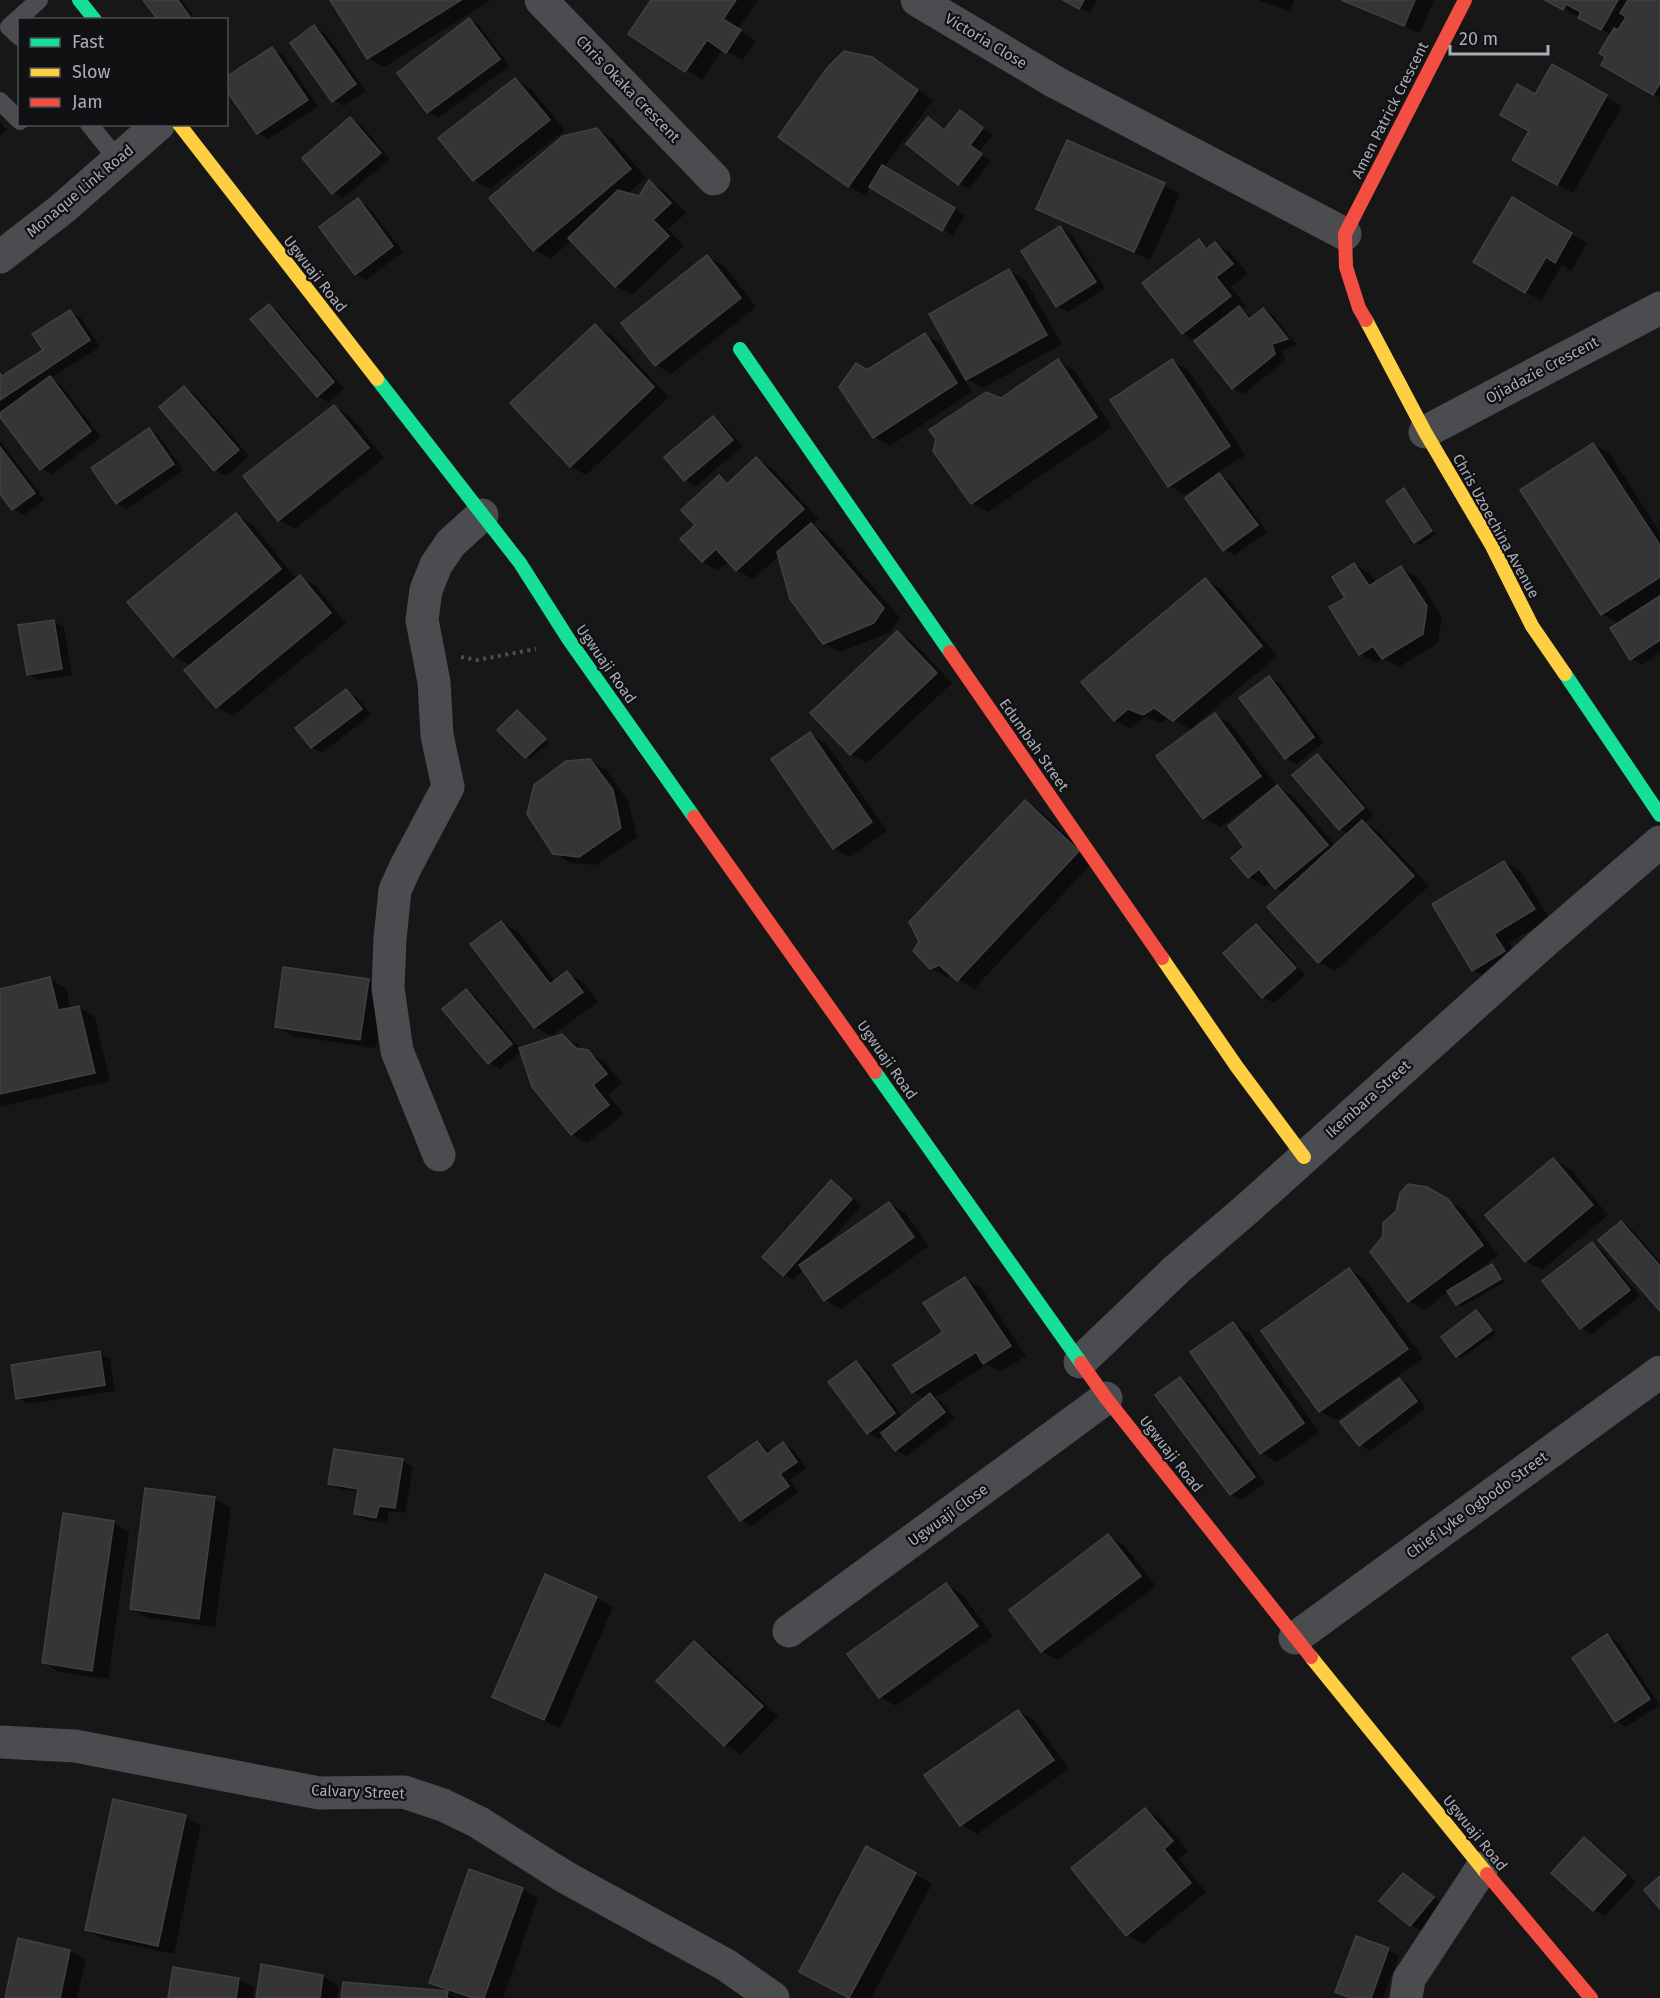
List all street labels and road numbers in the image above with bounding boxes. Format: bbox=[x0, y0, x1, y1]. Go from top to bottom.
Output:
street label: Victoria Close bbox=[942, 10, 1030, 72]
street label: Chris Okaka Crescent bbox=[572, 32, 684, 147]
street label: Amen Patrick Crescent bbox=[1348, 38, 1432, 181]
street label: Monaque Link Road bbox=[23, 141, 137, 241]
street label: Ugwuaji Road bbox=[280, 232, 350, 316]
street label: Ojiadazie Crescent bbox=[1483, 332, 1602, 407]
street label: Chris Uzoechina Avenue bbox=[1449, 451, 1543, 601]
street label: Ugwuaji Road bbox=[572, 621, 640, 707]
street label: Edumbah Street bbox=[995, 695, 1073, 795]
street label: Ugwuaji Road bbox=[853, 1017, 921, 1103]
street label: Ikembara Street bbox=[1322, 1056, 1415, 1142]
street label: Ugwuaji Road bbox=[1136, 1412, 1206, 1496]
street label: Chief Lyke Ogbodo Street bbox=[1403, 1447, 1552, 1562]
street label: Ugwuaji Close bbox=[905, 1480, 991, 1550]
street label: Calvary Street bbox=[311, 1781, 406, 1803]
street label: Ugwuaji Road bbox=[1439, 1791, 1511, 1875]

